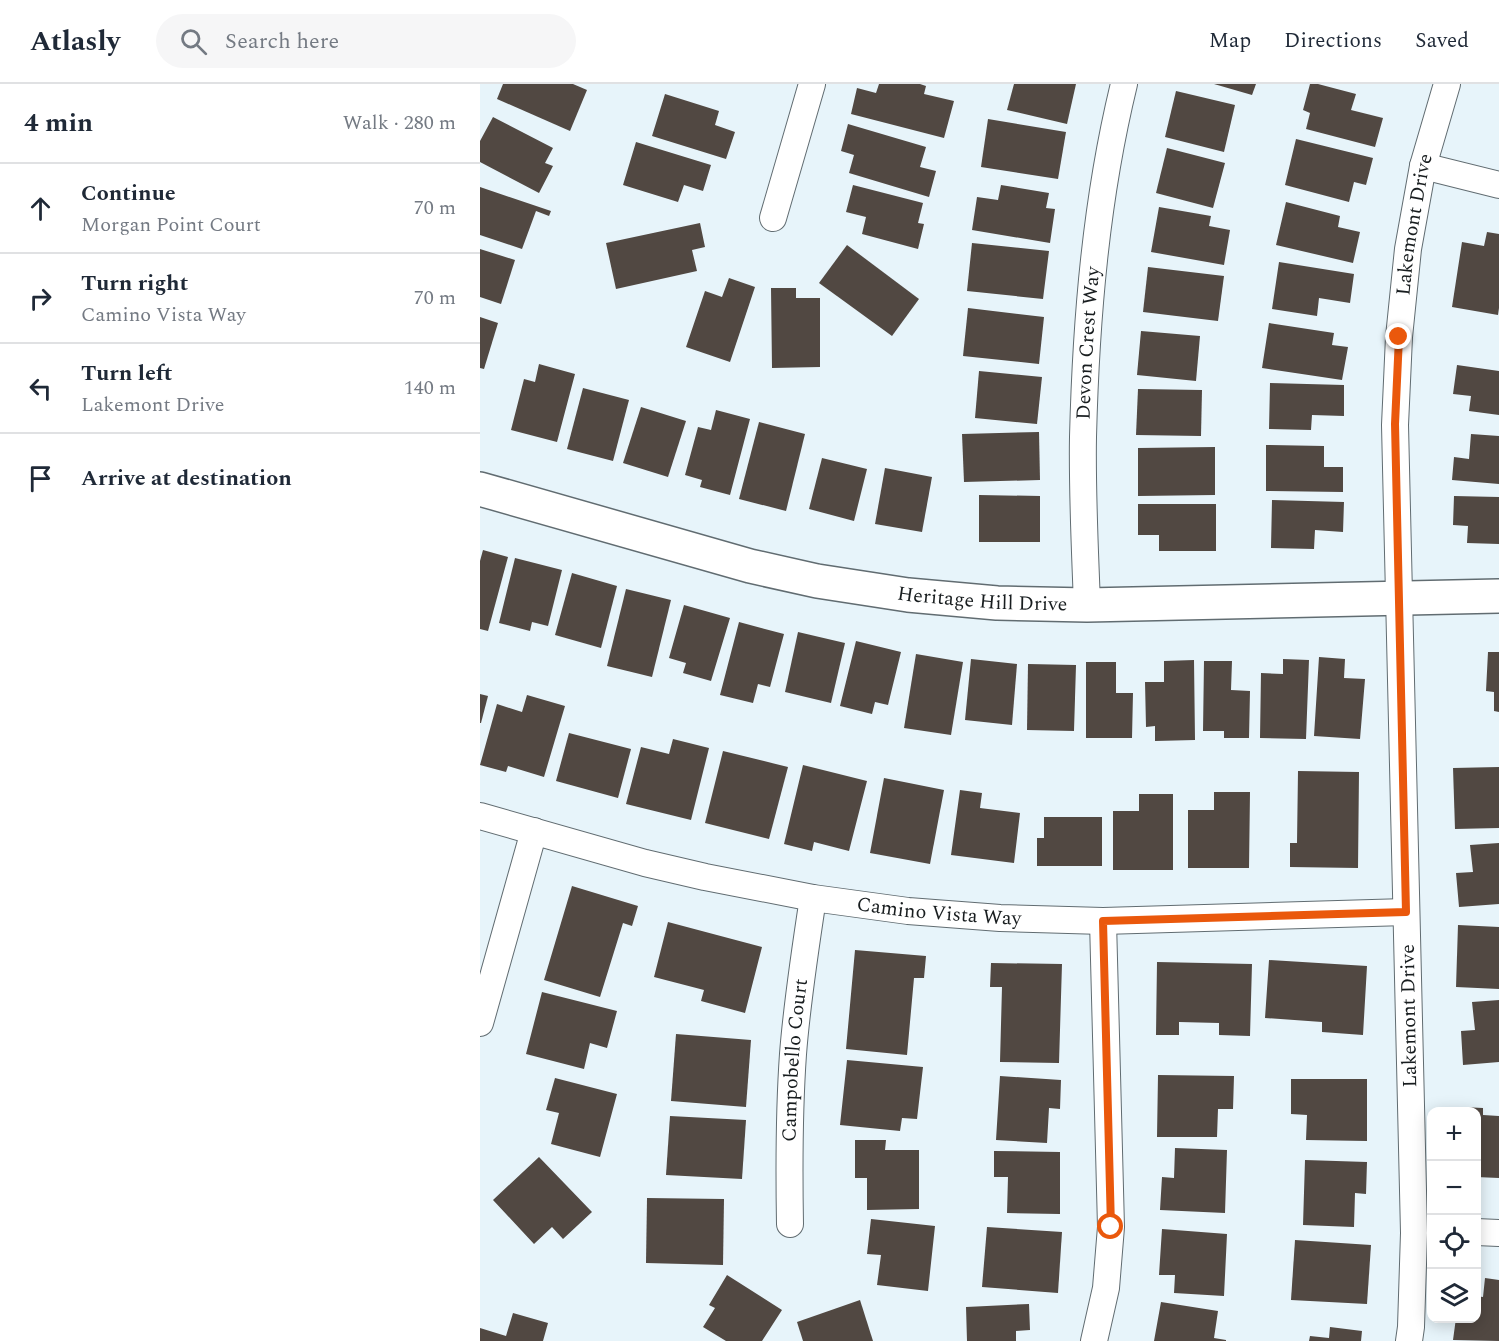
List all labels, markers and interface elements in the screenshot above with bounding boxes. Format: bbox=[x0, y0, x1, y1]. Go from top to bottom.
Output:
search box bbox=[156, 14, 576, 68]
text: Atlasly bbox=[30, 20, 120, 63]
icon: search bbox=[177, 25, 210, 58]
text: Search here bbox=[225, 25, 339, 58]
text: Map bbox=[1209, 25, 1251, 57]
text: Directions bbox=[1284, 25, 1382, 57]
text: Saved bbox=[1415, 25, 1469, 57]
text: 4 min bbox=[24, 103, 93, 143]
text: Walk · 280 m bbox=[343, 108, 456, 138]
street label: Lakemont Drive bbox=[1388, 150, 1441, 297]
text: Continue bbox=[81, 177, 176, 210]
icon: ahead bbox=[24, 192, 57, 225]
text: 70 m bbox=[414, 193, 456, 223]
text: Morgan Point Court bbox=[81, 210, 261, 240]
street label: Devon Crest Way bbox=[1068, 264, 1108, 420]
text: Turn right bbox=[81, 267, 188, 300]
icon: right bbox=[24, 282, 57, 315]
text: 70 m bbox=[414, 283, 456, 313]
text: Camino Vista Way bbox=[81, 300, 246, 330]
route end bbox=[1385, 323, 1411, 349]
text: Turn left bbox=[81, 357, 173, 390]
icon: left bbox=[24, 372, 57, 405]
text: 140 m bbox=[404, 373, 456, 403]
text: Lakemont Drive bbox=[81, 390, 224, 420]
icon: arrive bbox=[24, 462, 57, 495]
text: Arrive at destination bbox=[81, 462, 292, 495]
street label: Heritage Hill Drive bbox=[895, 579, 1068, 620]
street label: Camino Vista Way bbox=[855, 889, 1023, 934]
street label: Lakemont Drive bbox=[1393, 944, 1425, 1088]
street label: Campobello Court bbox=[775, 977, 816, 1142]
map controls bbox=[1427, 1107, 1481, 1323]
button: + bbox=[1427, 1107, 1481, 1161]
button: − bbox=[1427, 1161, 1481, 1215]
route start bbox=[1097, 1213, 1123, 1239]
button: locate bbox=[1427, 1215, 1481, 1269]
button: layers bbox=[1427, 1269, 1481, 1323]

